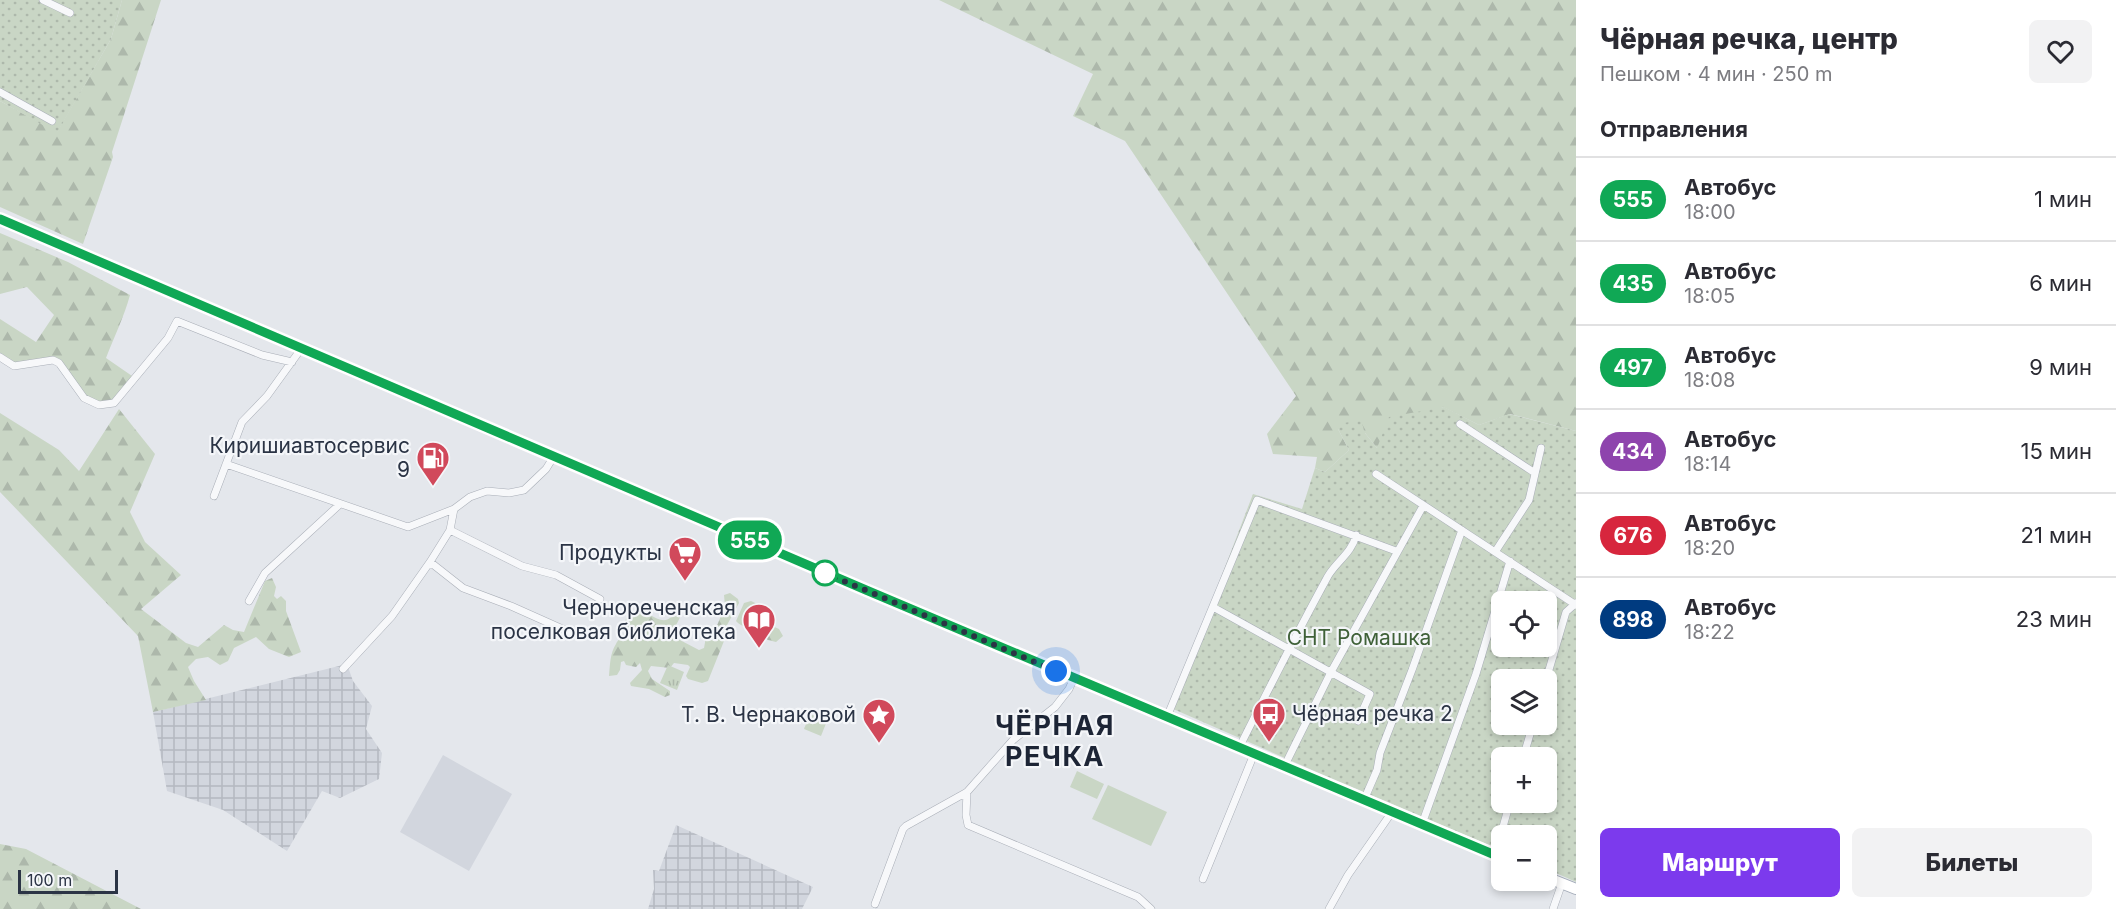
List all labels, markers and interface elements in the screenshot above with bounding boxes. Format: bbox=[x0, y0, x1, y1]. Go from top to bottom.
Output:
button: heart bbox=[2029, 20, 2092, 83]
text: Чёрная речка, центр bbox=[1600, 22, 1898, 56]
text: Пешком · 4 мин · 250 m bbox=[1600, 62, 1833, 86]
text: Отправления bbox=[1600, 116, 1748, 142]
text: Автобус bbox=[1684, 174, 1777, 200]
text: 1 мин bbox=[2034, 186, 2092, 212]
text: 555 bbox=[1613, 187, 1653, 212]
text: 18:00 bbox=[1684, 200, 1736, 224]
text: Автобус bbox=[1684, 258, 1777, 284]
text: 6 мин bbox=[2029, 270, 2092, 296]
text: 435 bbox=[1612, 271, 1654, 296]
text: 18:05 bbox=[1684, 284, 1735, 308]
text: Автобус bbox=[1684, 342, 1777, 368]
text: 9 мин bbox=[2029, 354, 2092, 380]
text: 497 bbox=[1613, 355, 1653, 380]
text: 18:08 bbox=[1684, 368, 1735, 392]
text: Автобус bbox=[1684, 426, 1777, 452]
place label: Киришиавтосервис 9 bbox=[209, 433, 410, 482]
text: 15 мин bbox=[2021, 438, 2092, 464]
text: 434 bbox=[1612, 439, 1654, 464]
fuel station icon: Киришиавтосервис 9 bbox=[415, 440, 451, 487]
text: 18:14 bbox=[1684, 452, 1731, 476]
text: Автобус bbox=[1684, 510, 1777, 536]
line badge: 555 bbox=[716, 520, 784, 560]
text: 21 мин bbox=[2020, 522, 2092, 548]
text: 676 bbox=[1613, 523, 1653, 548]
text: 555 bbox=[730, 528, 770, 553]
supermarket icon: Продукты bbox=[667, 535, 703, 582]
text: 18:20 bbox=[1684, 536, 1735, 560]
place label: Продукты bbox=[559, 540, 662, 565]
unlabelled marker bbox=[812, 560, 838, 586]
map controls bbox=[1491, 591, 1557, 891]
button: locate bbox=[1491, 591, 1557, 657]
text: Автобус bbox=[1684, 594, 1777, 620]
place label: Чернореченская поселковая библиотека bbox=[491, 595, 736, 644]
library icon: Чернореченская поселковая библиотека bbox=[741, 602, 777, 649]
text: 23 мин bbox=[2016, 606, 2092, 632]
text: 898 bbox=[1613, 607, 1653, 632]
text: 18:22 bbox=[1684, 620, 1735, 644]
park label: СНТ Ромашка bbox=[1287, 625, 1431, 650]
your location bbox=[1041, 656, 1071, 686]
button: layers bbox=[1491, 669, 1557, 735]
bus stop icon: Чёрная речка 2 bbox=[1251, 696, 1287, 743]
place icon: Т. В. Чернаковой bbox=[861, 697, 897, 744]
place label: Чёрная речка 2 bbox=[1292, 701, 1453, 726]
place label: Т. В. Чернаковой bbox=[681, 702, 856, 727]
district label: ЧЁРНАЯ РЕЧКА bbox=[995, 709, 1115, 773]
button: + bbox=[1491, 747, 1557, 813]
button: − bbox=[1491, 825, 1557, 891]
button: Маршрут bbox=[1600, 828, 1840, 897]
button: Билеты bbox=[1852, 828, 2092, 897]
scale bar bbox=[18, 867, 118, 894]
text: 100 m bbox=[27, 870, 72, 890]

